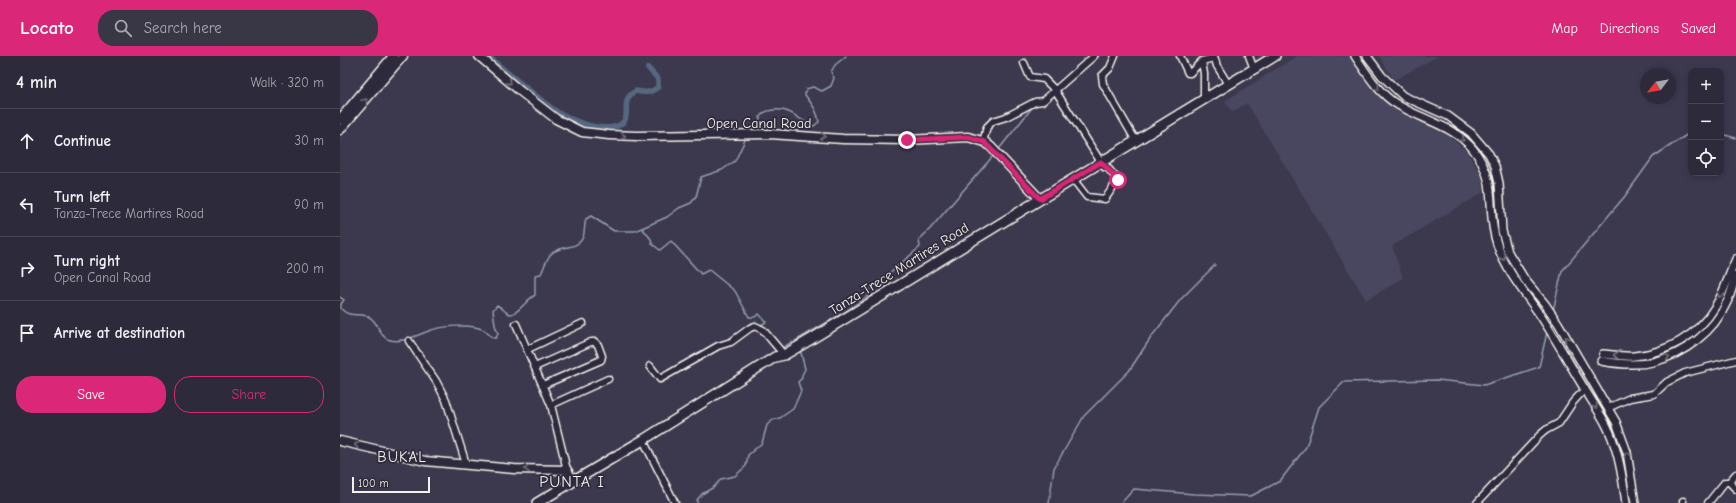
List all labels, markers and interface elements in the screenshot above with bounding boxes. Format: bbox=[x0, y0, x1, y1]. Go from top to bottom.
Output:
search box bbox=[98, 10, 378, 46]
text: Locato bbox=[20, 17, 74, 39]
icon: search bbox=[112, 17, 134, 39]
text: Search here bbox=[144, 19, 222, 37]
text: Map bbox=[1551, 20, 1578, 37]
text: Directions bbox=[1600, 20, 1659, 37]
text: Saved bbox=[1681, 20, 1716, 37]
north arrow bbox=[1640, 68, 1676, 104]
map controls bbox=[1688, 68, 1724, 176]
button: + bbox=[1688, 68, 1724, 104]
text: 4 min bbox=[16, 73, 57, 92]
text: Walk · 320 m bbox=[250, 75, 324, 90]
one-way arrow bbox=[504, 77, 512, 84]
one-way arrow bbox=[1373, 83, 1380, 90]
one-way arrow bbox=[361, 98, 368, 105]
button: − bbox=[1688, 104, 1724, 140]
street label: Open Canal Road bbox=[707, 115, 811, 132]
icon: ahead bbox=[16, 130, 38, 152]
one-way arrow bbox=[620, 131, 626, 140]
route end bbox=[898, 131, 916, 149]
text: Continue bbox=[54, 132, 111, 150]
one-way arrow bbox=[819, 132, 826, 141]
text: 30 m bbox=[294, 133, 324, 148]
one-way arrow bbox=[1457, 135, 1464, 142]
button: locate bbox=[1688, 140, 1724, 176]
route start bbox=[1109, 171, 1127, 189]
text: Turn left bbox=[54, 188, 110, 206]
icon: left bbox=[16, 194, 38, 216]
text: 90 m bbox=[294, 197, 324, 212]
text: Tanza-Trece Martires Road bbox=[54, 206, 204, 221]
street label: Tanza-Trece Martires Road bbox=[826, 219, 972, 319]
text: Turn right bbox=[54, 252, 120, 270]
one-way arrow bbox=[1498, 254, 1506, 261]
icon: right bbox=[16, 258, 38, 280]
text: 200 m bbox=[286, 261, 324, 276]
text: Open Canal Road bbox=[54, 270, 151, 285]
one-way arrow bbox=[1717, 290, 1725, 298]
icon: arrive bbox=[16, 322, 38, 344]
text: Arrive at destination bbox=[54, 324, 185, 342]
one-way arrow bbox=[1565, 336, 1572, 343]
one-way arrow bbox=[1613, 351, 1619, 360]
one-way arrow bbox=[1663, 353, 1670, 361]
button: Save bbox=[16, 376, 166, 413]
button: Share bbox=[174, 376, 324, 413]
one-way arrow bbox=[1591, 402, 1598, 409]
one-way arrow bbox=[354, 442, 361, 450]
district label: BUKAL bbox=[377, 448, 427, 466]
one-way arrow bbox=[1624, 451, 1632, 457]
one-way arrow bbox=[524, 465, 530, 473]
district label: PUNTA I bbox=[539, 473, 605, 491]
scale bar bbox=[352, 475, 430, 494]
text: 100 m bbox=[358, 477, 389, 490]

